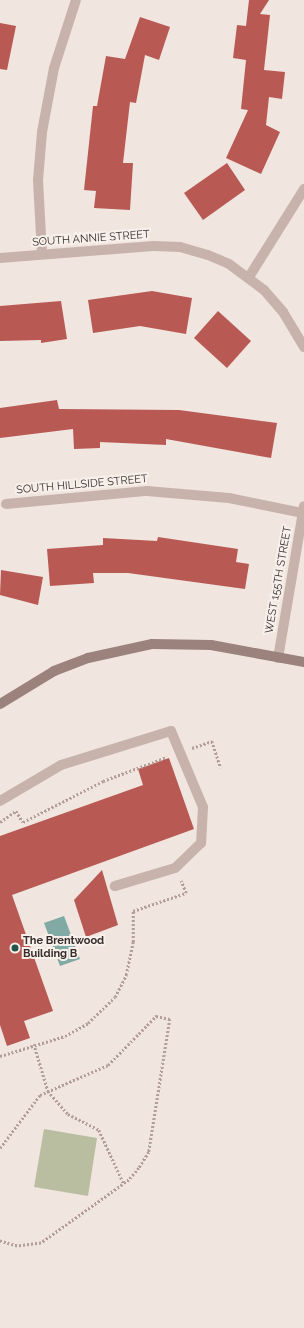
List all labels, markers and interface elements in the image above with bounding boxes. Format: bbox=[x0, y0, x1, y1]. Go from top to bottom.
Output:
street label: SOUTH ANNIE STREET bbox=[32, 228, 150, 250]
street label: SOUTH HILLSIDE STREET bbox=[16, 473, 148, 497]
street label: WEST 155TH STREET bbox=[263, 525, 295, 635]
place label: The Brentwood Building B bbox=[23, 935, 104, 961]
marker: The Brentwood Building B bbox=[10, 943, 20, 953]

